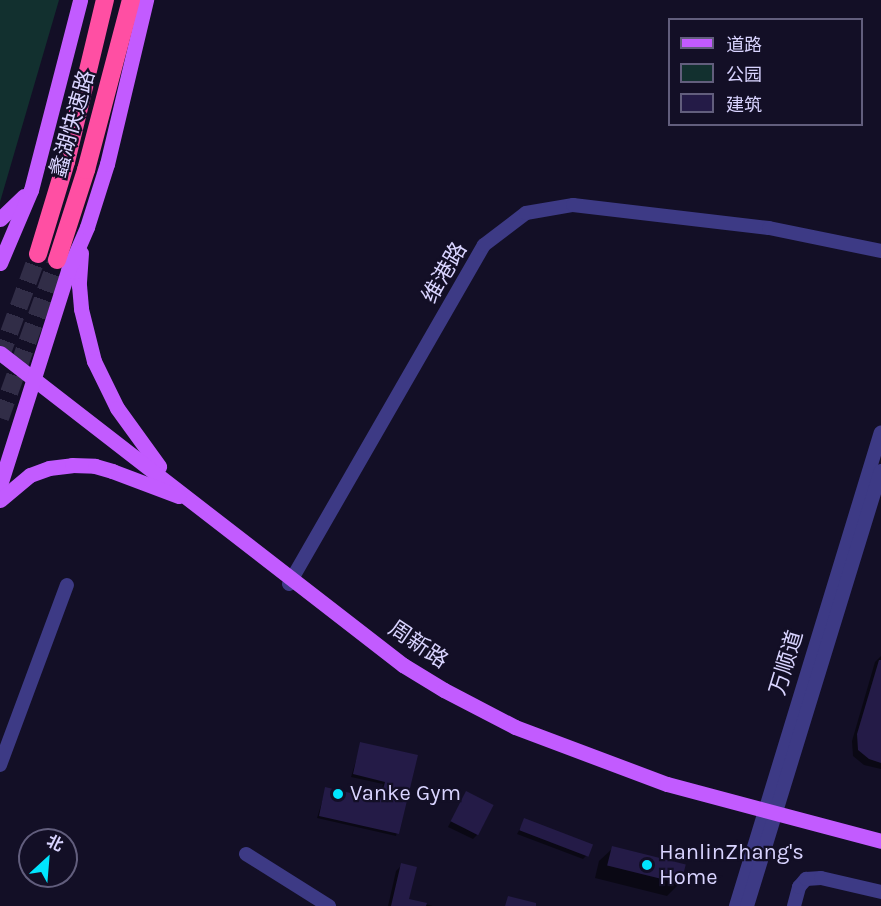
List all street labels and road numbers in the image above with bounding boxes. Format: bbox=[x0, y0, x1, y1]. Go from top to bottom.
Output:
street label: 蠡湖快速路 bbox=[45, 67, 101, 181]
street label: 维港路 bbox=[417, 238, 473, 308]
street label: 周新路 bbox=[383, 616, 453, 674]
street label: 万顺道 bbox=[765, 628, 809, 698]

